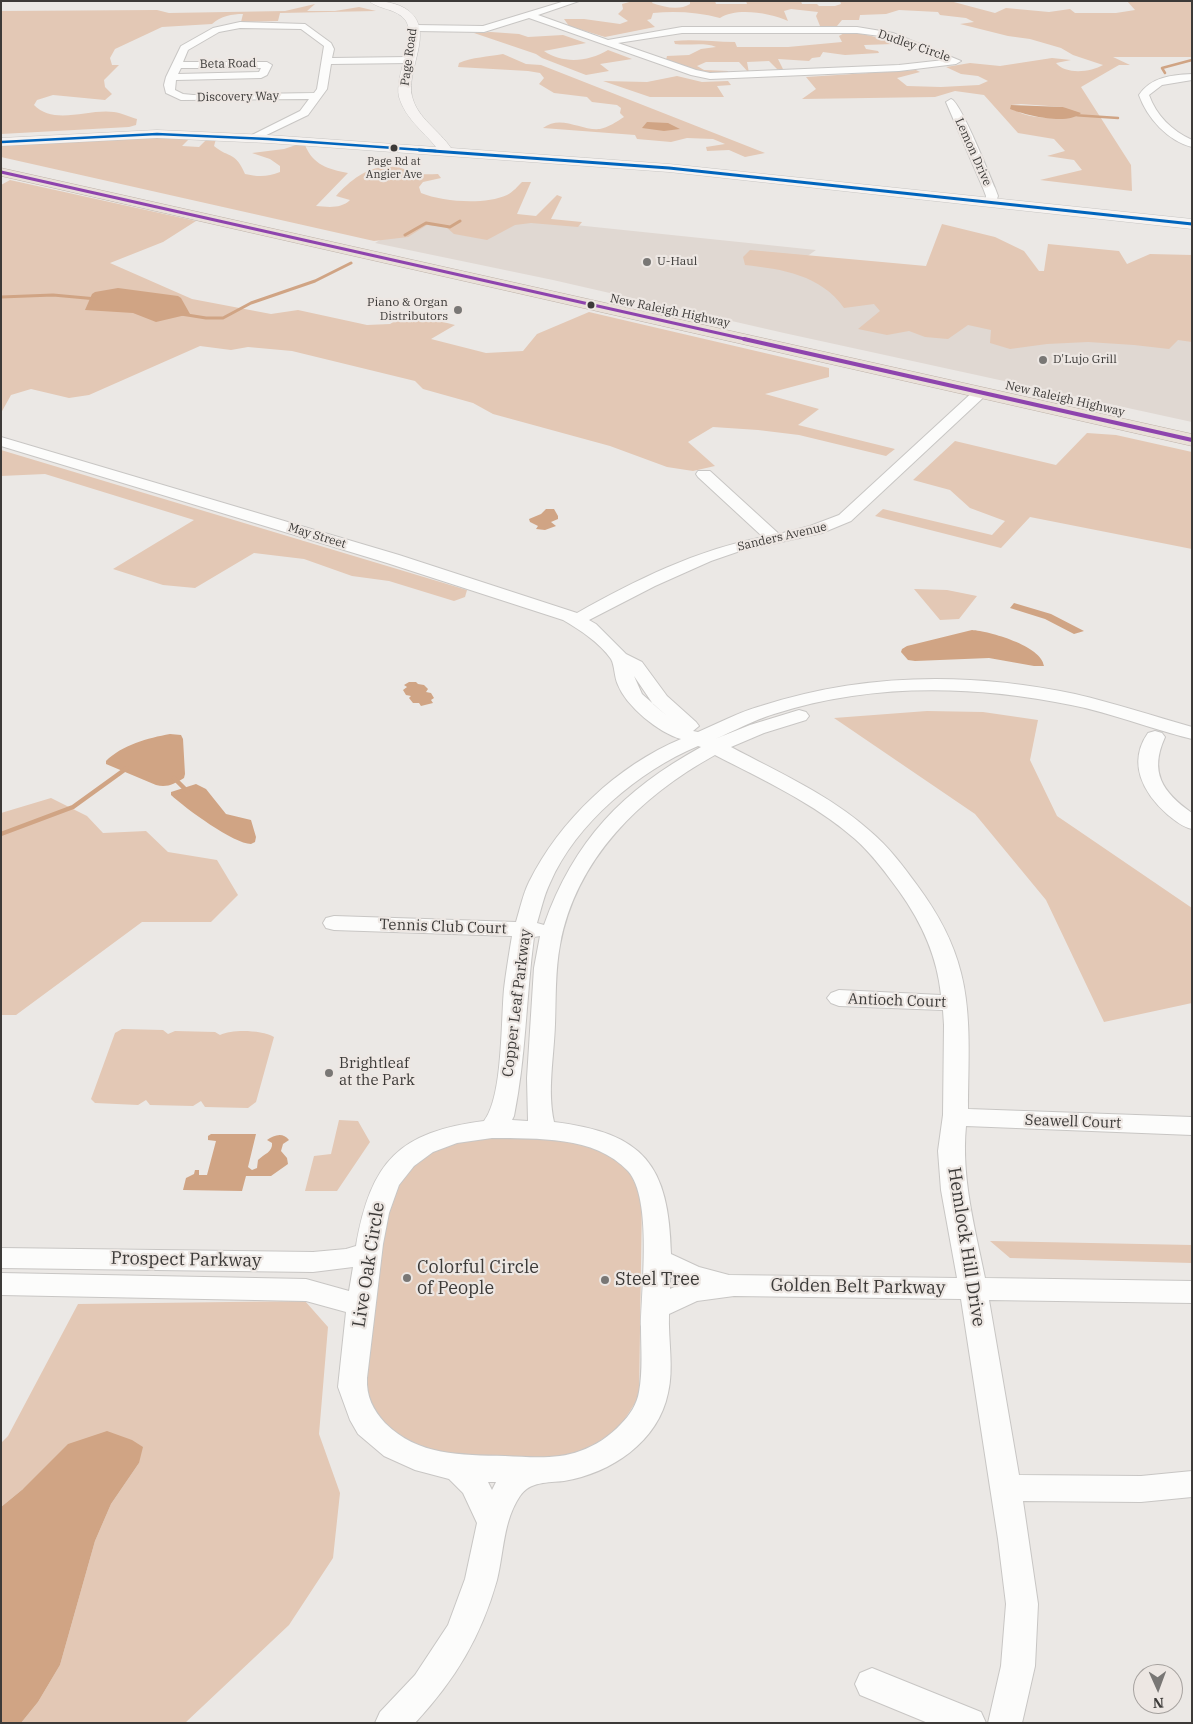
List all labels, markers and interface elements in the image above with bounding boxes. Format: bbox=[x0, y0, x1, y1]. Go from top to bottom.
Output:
street label: Page Road bbox=[398, 27, 420, 87]
street label: Dudley Circle bbox=[876, 27, 952, 65]
street label: Beta Road bbox=[200, 56, 256, 72]
street label: Discovery Way bbox=[197, 89, 279, 105]
street label: Lemon Drive bbox=[952, 116, 994, 188]
marker: Page Rd at Angier Ave bbox=[389, 143, 399, 153]
place label: Page Rd at Angier Ave bbox=[366, 155, 422, 181]
place label: U-Haul bbox=[657, 255, 697, 269]
marker: U-Haul bbox=[641, 256, 653, 268]
street label: New Raleigh Highway bbox=[609, 291, 731, 331]
place label: Piano & Organ Distributors bbox=[367, 296, 448, 324]
unlabelled marker bbox=[586, 300, 596, 310]
marker: Piano & Organ Distributors bbox=[452, 304, 464, 316]
place label: D'Lujo Grill bbox=[1053, 353, 1117, 367]
marker: D'Lujo Grill bbox=[1037, 354, 1049, 366]
street label: New Raleigh Highway bbox=[1004, 378, 1126, 420]
street label: May Street bbox=[286, 520, 348, 552]
street label: Sanders Avenue bbox=[736, 520, 828, 554]
street label: Tennis Club Court bbox=[379, 916, 507, 938]
street label: Copper Leaf Parkway bbox=[499, 928, 535, 1078]
street label: Antioch Court bbox=[847, 990, 947, 1012]
place label: Brightleaf at the Park bbox=[339, 1055, 415, 1090]
marker: Brightleaf at the Park bbox=[323, 1067, 335, 1079]
street label: Seawell Court bbox=[1024, 1111, 1122, 1133]
street label: Hemlock Hill Drive bbox=[943, 1166, 989, 1328]
street label: Live Oak Circle bbox=[348, 1201, 390, 1329]
street label: Prospect Parkway bbox=[110, 1248, 262, 1272]
place label: Colorful Circle of People bbox=[417, 1257, 539, 1300]
place label: Steel Tree bbox=[615, 1269, 700, 1291]
marker: Colorful Circle of People bbox=[401, 1272, 413, 1284]
marker: Steel Tree bbox=[599, 1274, 611, 1286]
street label: Golden Belt Parkway bbox=[770, 1275, 946, 1299]
north arrow bbox=[1133, 1664, 1183, 1714]
text: N bbox=[1153, 1694, 1164, 1712]

